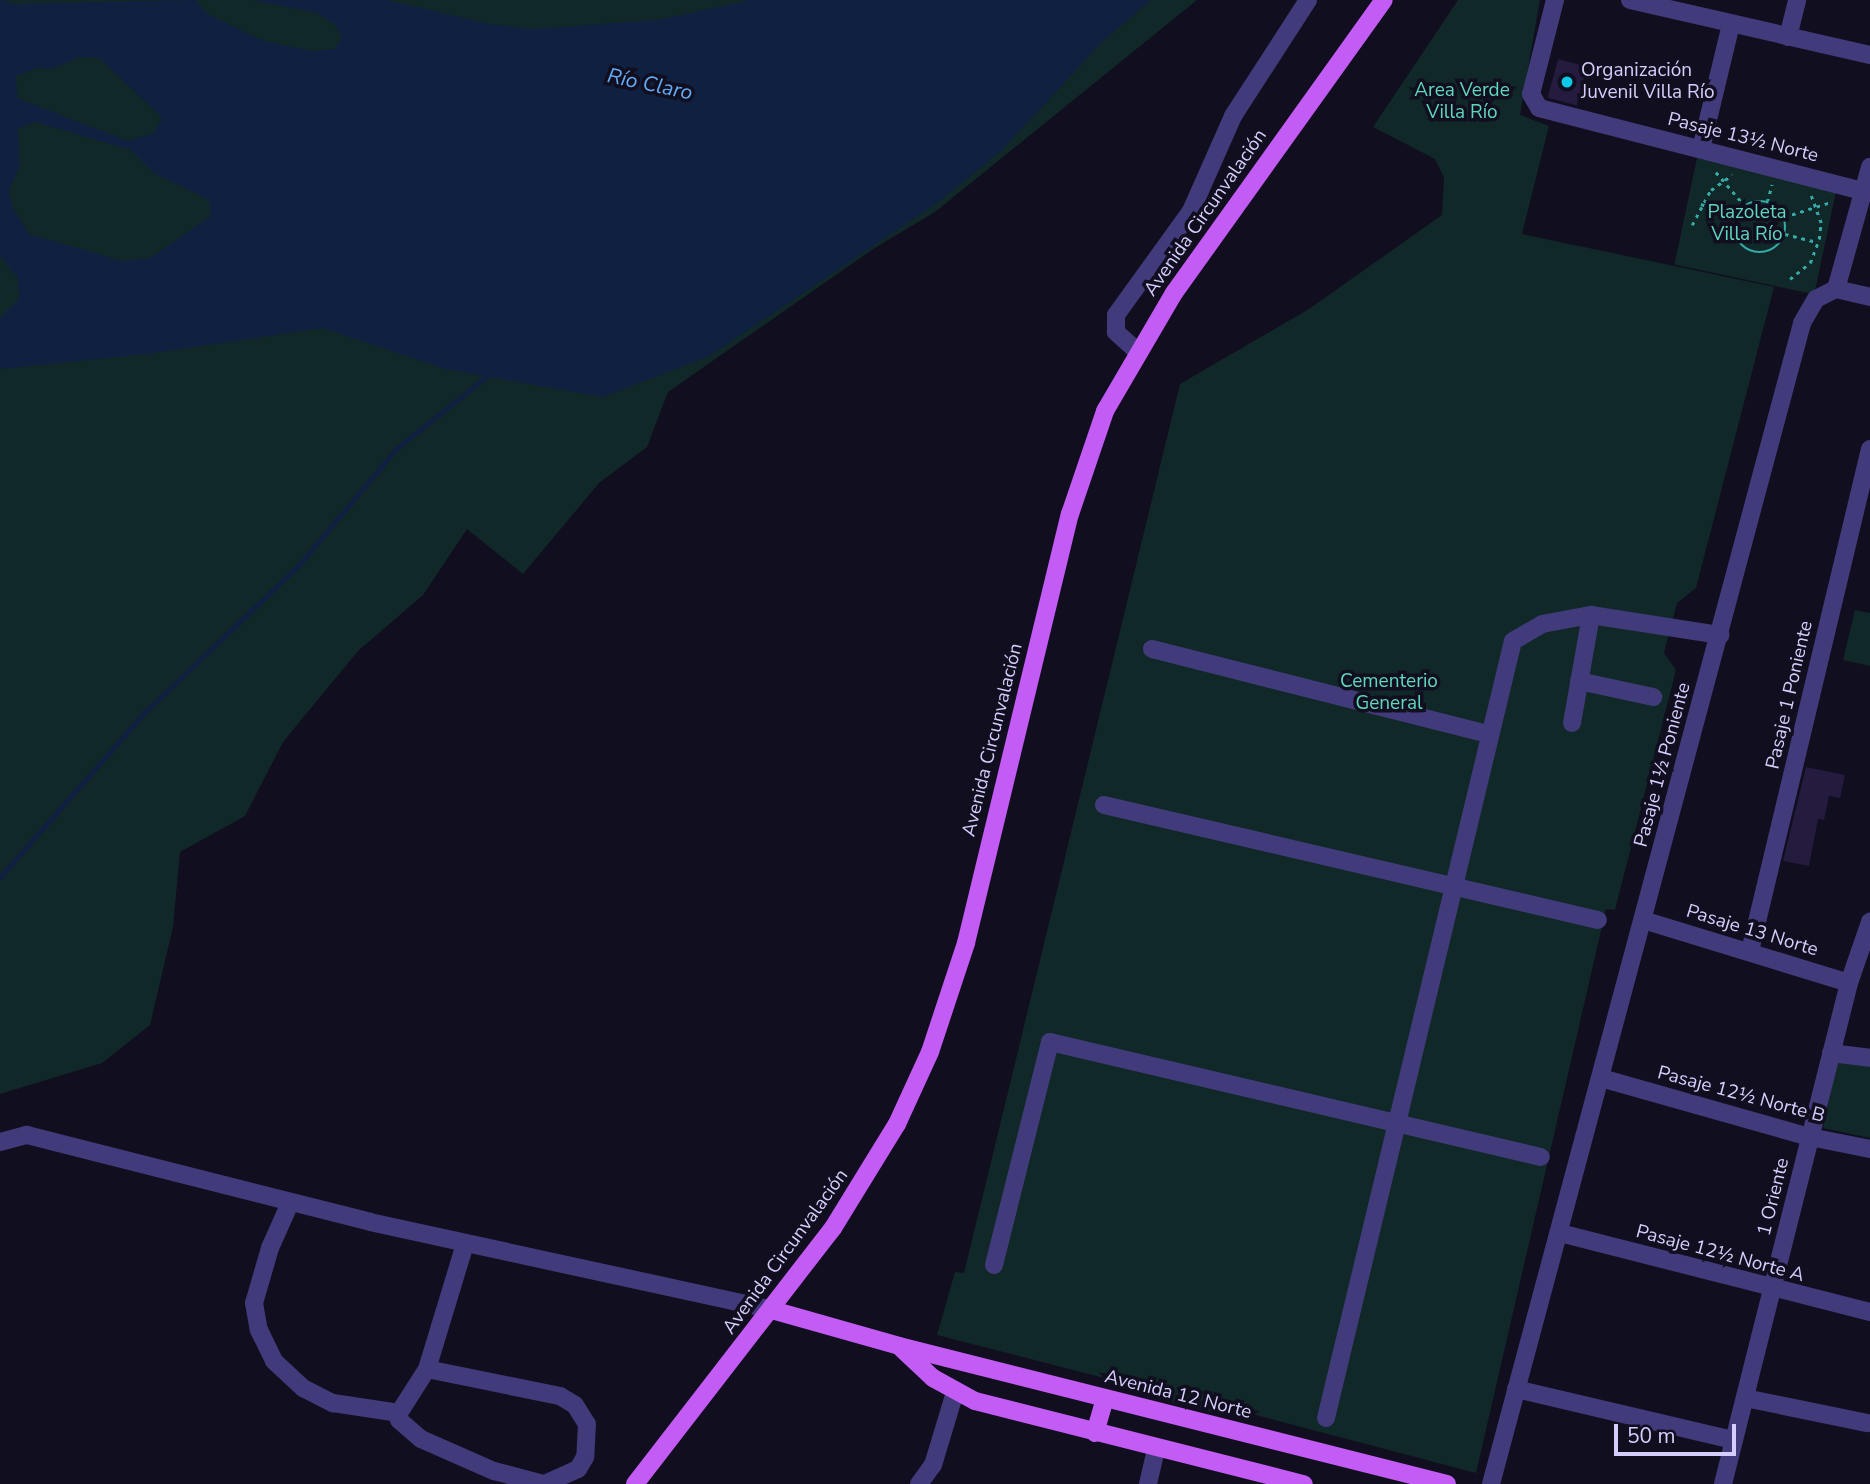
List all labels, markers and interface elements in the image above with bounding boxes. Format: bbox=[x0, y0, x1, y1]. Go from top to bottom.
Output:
place label: Organización Juvenil Villa Río bbox=[1581, 60, 1715, 104]
water label: Río Claro bbox=[605, 63, 695, 105]
marker: Organización Juvenil Villa Río bbox=[1559, 74, 1575, 90]
park label: Area Verde Villa Río bbox=[1414, 80, 1510, 124]
street label: Pasaje 13½ Norte bbox=[1665, 108, 1821, 168]
street label: Avenida Circunvalación bbox=[1140, 125, 1272, 301]
park label: Plazoleta Villa Río bbox=[1707, 202, 1787, 246]
street label: Pasaje 1 Poniente bbox=[1762, 619, 1818, 771]
street label: Avenida Circunvalación bbox=[958, 641, 1028, 839]
park label: Cementerio General bbox=[1340, 671, 1438, 715]
street label: Pasaje 1½ Poniente bbox=[1630, 680, 1696, 850]
street label: Pasaje 13 Norte bbox=[1683, 900, 1821, 962]
street label: Pasaje 12½ Norte B bbox=[1655, 1062, 1827, 1128]
street label: 1 Oriente bbox=[1753, 1156, 1795, 1238]
street label: Avenida Circunvalación bbox=[719, 1165, 853, 1339]
street label: Pasaje 12½ Norte A bbox=[1633, 1221, 1807, 1287]
street label: Avenida 12 Norte bbox=[1102, 1366, 1254, 1424]
scale bar bbox=[1618, 1410, 1741, 1454]
text: 50 m bbox=[1627, 1422, 1676, 1450]

